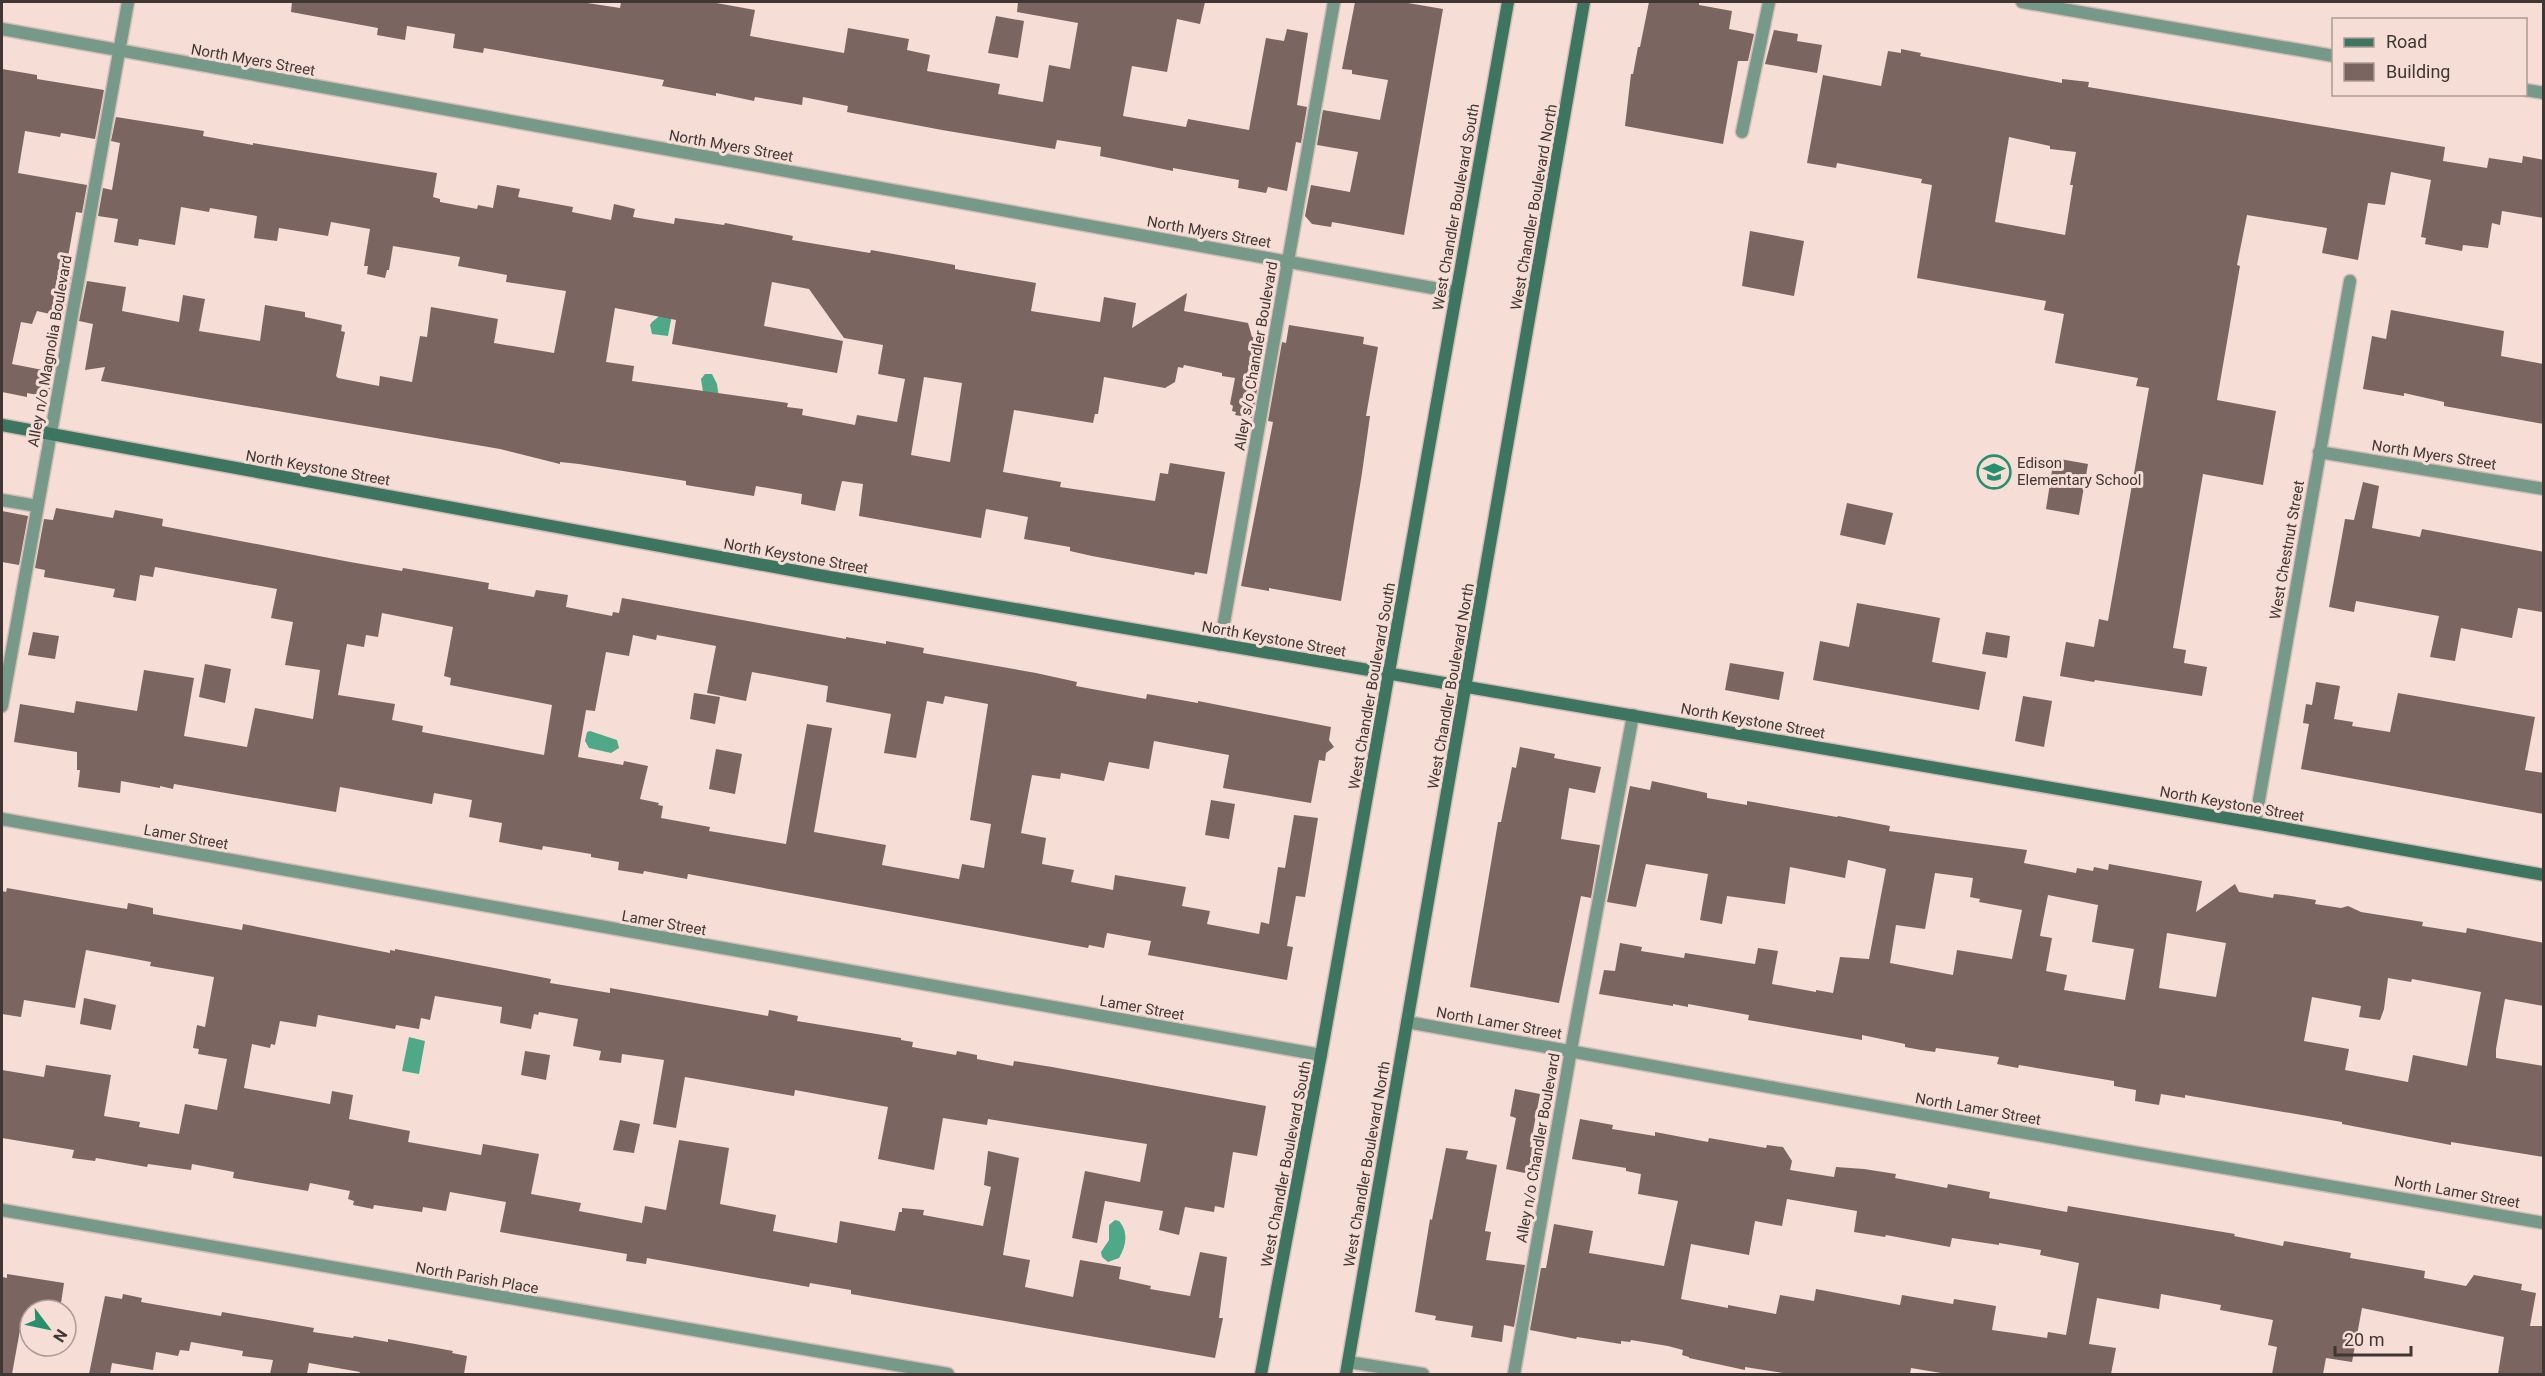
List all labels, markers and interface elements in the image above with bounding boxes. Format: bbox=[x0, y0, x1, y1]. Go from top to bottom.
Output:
legend bbox=[2332, 18, 2527, 96]
text: Road bbox=[2386, 31, 2427, 52]
street label: North Myers Street bbox=[190, 40, 317, 80]
text: Building bbox=[2386, 61, 2450, 82]
street label: West Chandler Boulevard South bbox=[1429, 102, 1483, 312]
street label: West Chandler Boulevard North bbox=[1507, 103, 1561, 311]
street label: North Myers Street bbox=[668, 126, 795, 166]
street label: North Myers Street bbox=[1146, 212, 1273, 252]
street label: Alley n/o Magnolia Boulevard bbox=[24, 254, 76, 448]
street label: Alley s/o Chandler Boulevard bbox=[1230, 260, 1282, 452]
street label: North Myers Street bbox=[2370, 436, 2498, 474]
street label: North Keystone Street bbox=[244, 446, 392, 490]
school or university icon: Edison Elementary School bbox=[1976, 454, 2012, 490]
place label: Edison Elementary School bbox=[2017, 454, 2141, 489]
street label: West Chestnut Street bbox=[2266, 479, 2308, 621]
street label: North Keystone Street bbox=[722, 534, 870, 578]
street label: West Chandler Boulevard South bbox=[1345, 581, 1399, 791]
street label: West Chandler Boulevard North bbox=[1424, 582, 1478, 790]
street label: North Keystone Street bbox=[1200, 617, 1348, 661]
street label: North Keystone Street bbox=[1679, 699, 1827, 743]
street label: North Keystone Street bbox=[2158, 782, 2306, 826]
street label: Lamer Street bbox=[142, 821, 230, 853]
street label: Lamer Street bbox=[620, 907, 708, 939]
street label: Lamer Street bbox=[1098, 992, 1186, 1024]
street label: North Lamer Street bbox=[1435, 1003, 1563, 1043]
street label: Alley n/o Chandler Boulevard bbox=[1512, 1052, 1564, 1244]
street label: West Chandler Boulevard South bbox=[1257, 1059, 1315, 1269]
street label: West Chandler Boulevard North bbox=[1340, 1060, 1394, 1268]
street label: North Lamer Street bbox=[1914, 1089, 2042, 1129]
street label: North Lamer Street bbox=[2393, 1172, 2521, 1212]
street label: North Parish Place bbox=[414, 1258, 540, 1298]
north arrow bbox=[18, 1298, 78, 1358]
scale bar bbox=[2335, 1319, 2412, 1357]
text: N bbox=[49, 1326, 71, 1346]
text: 20 m bbox=[2344, 1329, 2384, 1350]

